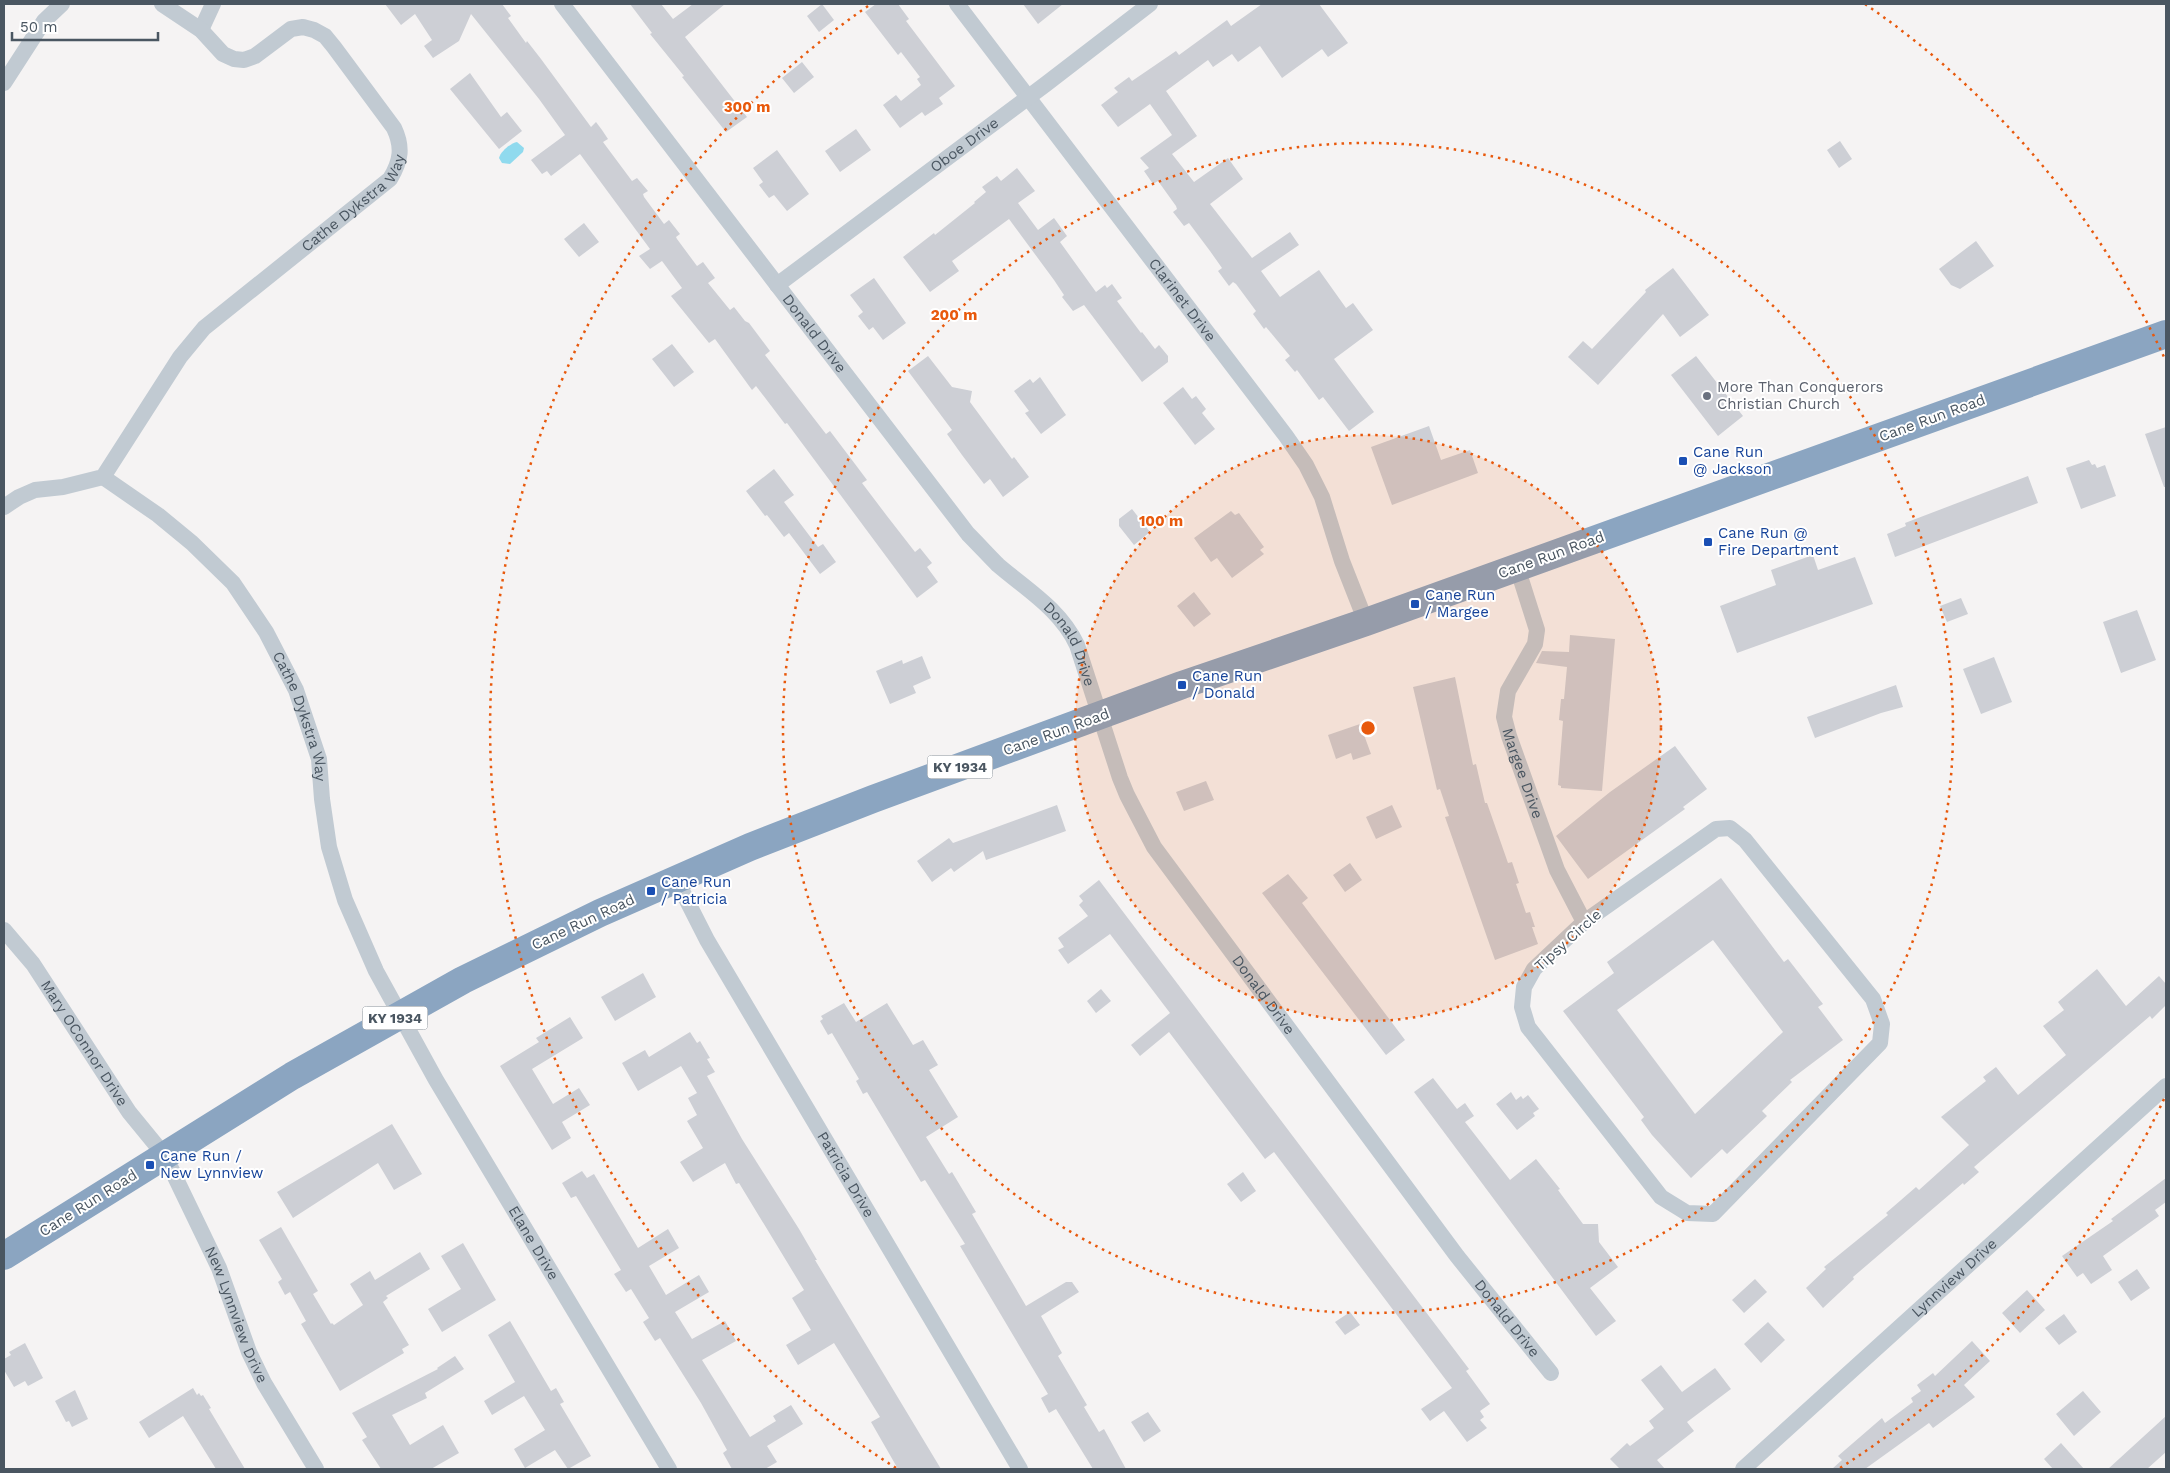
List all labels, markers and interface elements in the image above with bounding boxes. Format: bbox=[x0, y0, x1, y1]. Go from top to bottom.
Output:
scale bar bbox=[12, 10, 159, 42]
text: 50 m bbox=[20, 18, 57, 36]
text: 300 m bbox=[724, 98, 770, 116]
street label: Oboe Drive bbox=[927, 114, 1002, 176]
street label: Cathe Dykstra Way bbox=[298, 153, 408, 256]
street label: Clarinet Drive bbox=[1145, 255, 1220, 345]
street label: Donald Drive bbox=[779, 291, 850, 376]
text: 200 m bbox=[931, 306, 977, 324]
place label: More Than Conquerors Christian Church bbox=[1717, 378, 1883, 413]
marker: More Than Conquerors Christian Church bbox=[1701, 390, 1713, 402]
street label: Cane Run Road bbox=[1876, 390, 1988, 446]
place label: Cane Run @ Jackson bbox=[1693, 443, 1772, 478]
marker: Cane Run @ Jackson bbox=[1677, 455, 1689, 467]
text: 100 m bbox=[1139, 512, 1183, 530]
place label: Cane Run @ Fire Department bbox=[1718, 524, 1839, 559]
street label: Cane Run Road bbox=[1495, 527, 1607, 583]
marker: Cane Run @ Fire Department bbox=[1702, 536, 1714, 548]
place label: Cane Run / Margee bbox=[1425, 586, 1495, 621]
street label: Donald Drive bbox=[1040, 598, 1099, 689]
marker: Cane Run / Margee bbox=[1409, 598, 1421, 610]
street label: Cathe Dykstra Way bbox=[269, 648, 330, 782]
place label: Cane Run / Donald bbox=[1192, 667, 1262, 702]
marker: Cane Run / Donald bbox=[1176, 679, 1188, 691]
street label: Cane Run Road bbox=[1000, 704, 1112, 760]
centre of rings bbox=[1359, 719, 1377, 737]
street label: Margee Drive bbox=[1498, 726, 1547, 821]
road number: KY 1934 bbox=[928, 756, 992, 779]
place label: Cane Run / Patricia bbox=[661, 873, 731, 908]
marker: Cane Run / Patricia bbox=[645, 885, 657, 897]
street label: Cane Run Road bbox=[528, 890, 638, 954]
street label: Tipsy Circle bbox=[1531, 905, 1605, 975]
street label: Donald Drive bbox=[1228, 952, 1299, 1038]
street label: Mary OConnor Drive bbox=[37, 977, 132, 1109]
road number: KY 1934 bbox=[362, 1006, 428, 1030]
street label: Patricia Drive bbox=[813, 1128, 878, 1221]
place label: Cane Run / New Lynnview bbox=[160, 1147, 264, 1182]
marker: Cane Run / New Lynnview bbox=[144, 1159, 156, 1171]
street label: Cane Run Road bbox=[36, 1166, 140, 1240]
street label: Elane Drive bbox=[504, 1203, 563, 1283]
street label: Lynnview Drive bbox=[1908, 1235, 2001, 1321]
street label: New Lynnview Drive bbox=[201, 1243, 272, 1386]
street label: Donald Drive bbox=[1471, 1276, 1544, 1361]

